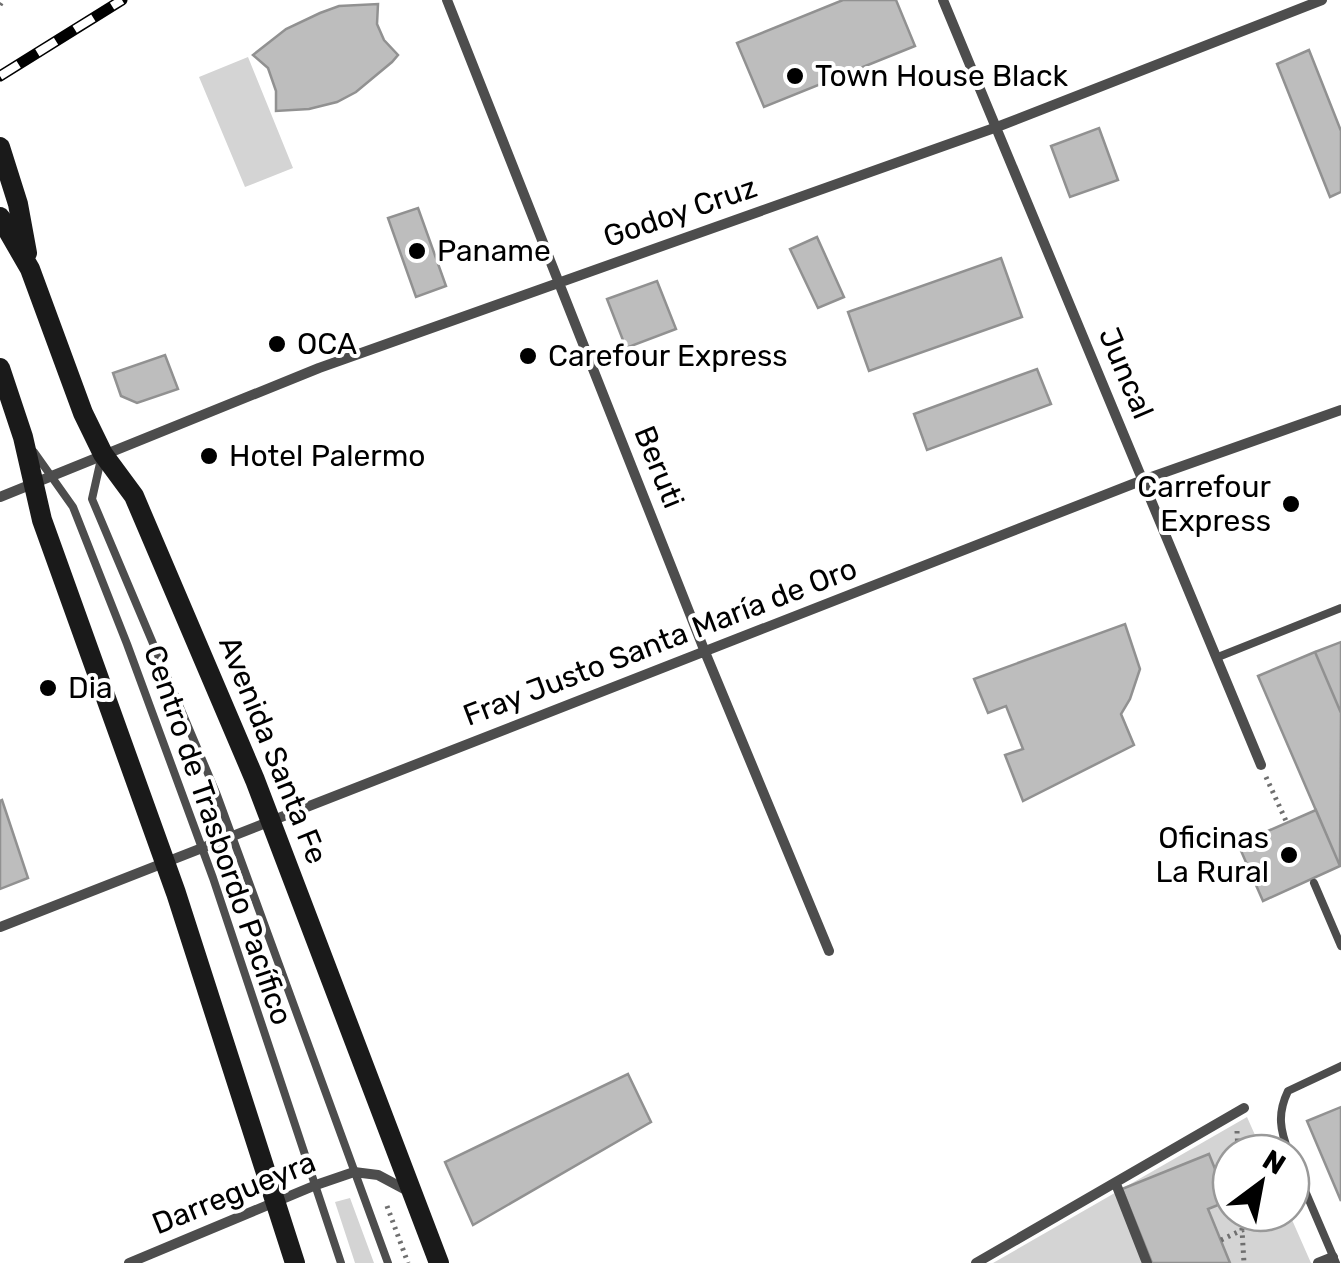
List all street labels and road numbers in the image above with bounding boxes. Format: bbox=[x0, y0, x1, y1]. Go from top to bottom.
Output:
street label: Godoy Cruz bbox=[599, 169, 761, 255]
street label: Juncal bbox=[1091, 322, 1161, 424]
street label: Beruti bbox=[626, 421, 692, 513]
street label: Fray Justo Santa María de Oro bbox=[458, 550, 862, 734]
street label: Avenida Santa Fe bbox=[211, 631, 335, 869]
street label: Centro de Trasbordo Pacífico bbox=[136, 640, 300, 1030]
street label: Darregueyra bbox=[147, 1144, 321, 1242]

